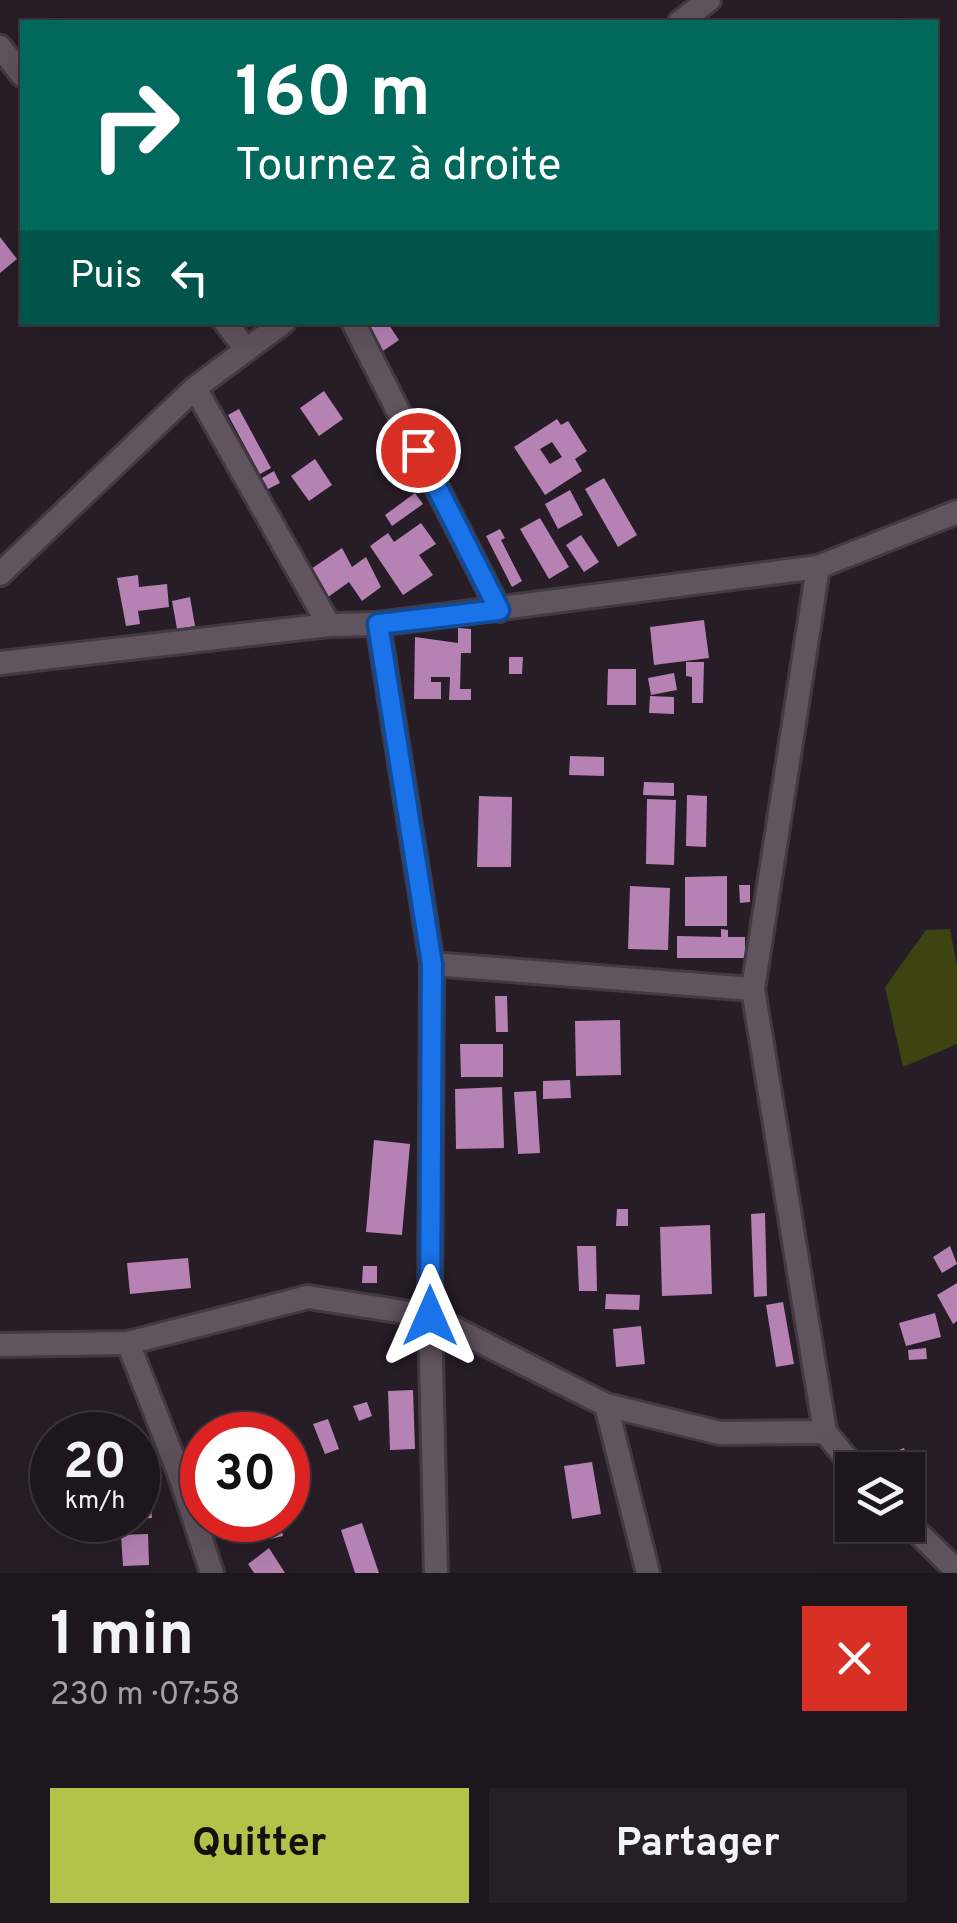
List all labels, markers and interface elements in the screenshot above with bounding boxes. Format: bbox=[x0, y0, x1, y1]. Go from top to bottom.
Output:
text: 160 m bbox=[235, 52, 431, 141]
icon: right bbox=[70, 60, 200, 190]
text: Tournez à droite bbox=[235, 139, 562, 196]
icon: left bbox=[162, 250, 217, 305]
text: Puis bbox=[70, 253, 142, 302]
pin bbox=[376, 408, 461, 493]
icon: arrive bbox=[391, 423, 446, 478]
position arrow bbox=[378, 1264, 482, 1368]
speed limit sign: 30 bbox=[180, 1412, 310, 1542]
text: 20 bbox=[63, 1433, 127, 1496]
map controls bbox=[835, 1452, 925, 1542]
button: layers bbox=[835, 1452, 925, 1542]
text: km/h bbox=[65, 1486, 125, 1518]
text: 1 min bbox=[50, 1600, 194, 1676]
button: close bbox=[802, 1606, 907, 1711]
text: 230 m · 07:58 bbox=[50, 1676, 240, 1716]
button: Quitter bbox=[50, 1788, 469, 1903]
button: Partager bbox=[489, 1788, 907, 1903]

